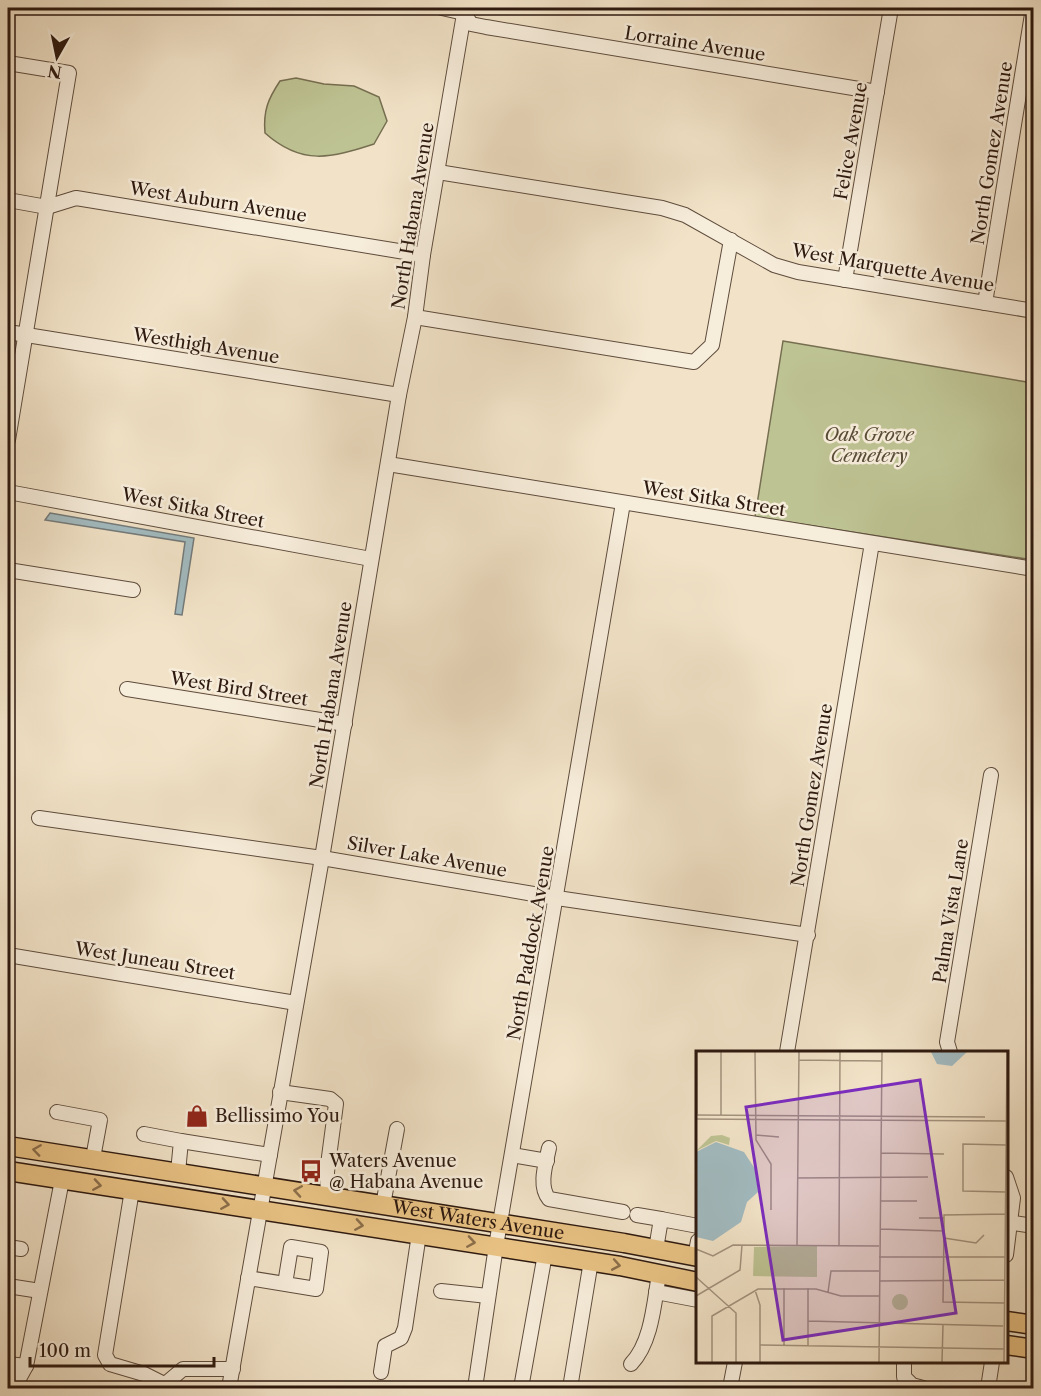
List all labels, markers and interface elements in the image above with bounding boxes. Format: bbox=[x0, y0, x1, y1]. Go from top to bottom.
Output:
street label: Lorraine Avenue bbox=[623, 22, 767, 66]
north arrow bbox=[27, 27, 87, 87]
street label: North Gomez Avenue bbox=[967, 60, 1017, 246]
text: N bbox=[46, 61, 63, 83]
street label: Felice Avenue bbox=[830, 80, 872, 202]
street label: North Habana Avenue bbox=[387, 121, 439, 311]
street label: West Auburn Avenue bbox=[127, 177, 308, 227]
street label: West Marquette Avenue bbox=[789, 239, 996, 297]
street label: Westhigh Avenue bbox=[130, 323, 281, 368]
park label: Oak Grove Cemetery bbox=[824, 424, 915, 467]
street label: West Sitka Street bbox=[640, 477, 788, 521]
street label: West Sitka Street bbox=[119, 483, 267, 533]
street label: North Habana Avenue bbox=[305, 600, 357, 790]
street label: West Bird Street bbox=[168, 667, 310, 711]
street label: North Gomez Avenue bbox=[787, 702, 837, 888]
street label: Silver Lake Avenue bbox=[345, 832, 509, 882]
street label: Palma Vista Lane bbox=[929, 837, 973, 985]
street label: North Paddock Avenue bbox=[503, 844, 559, 1042]
street label: West Juneau Street bbox=[72, 937, 237, 985]
inset map bbox=[696, 1051, 1008, 1363]
shop icon: Bellissimo You bbox=[184, 1103, 210, 1129]
place label: Bellissimo You bbox=[215, 1105, 340, 1127]
one-way arrow bbox=[33, 1144, 42, 1156]
place label: Waters Avenue @ Habana Avenue bbox=[328, 1150, 483, 1193]
bus stop icon: Waters Avenue @ Habana Avenue bbox=[298, 1158, 324, 1184]
one-way arrow bbox=[91, 1178, 101, 1191]
one-way arrow bbox=[293, 1186, 303, 1198]
street label: West Waters Avenue bbox=[389, 1195, 566, 1244]
one-way arrow bbox=[220, 1198, 229, 1210]
one-way arrow bbox=[354, 1218, 364, 1231]
one-way arrow bbox=[467, 1236, 476, 1248]
one-way arrow bbox=[611, 1258, 621, 1271]
scale bar bbox=[30, 1330, 214, 1368]
text: 100 m bbox=[39, 1340, 91, 1362]

